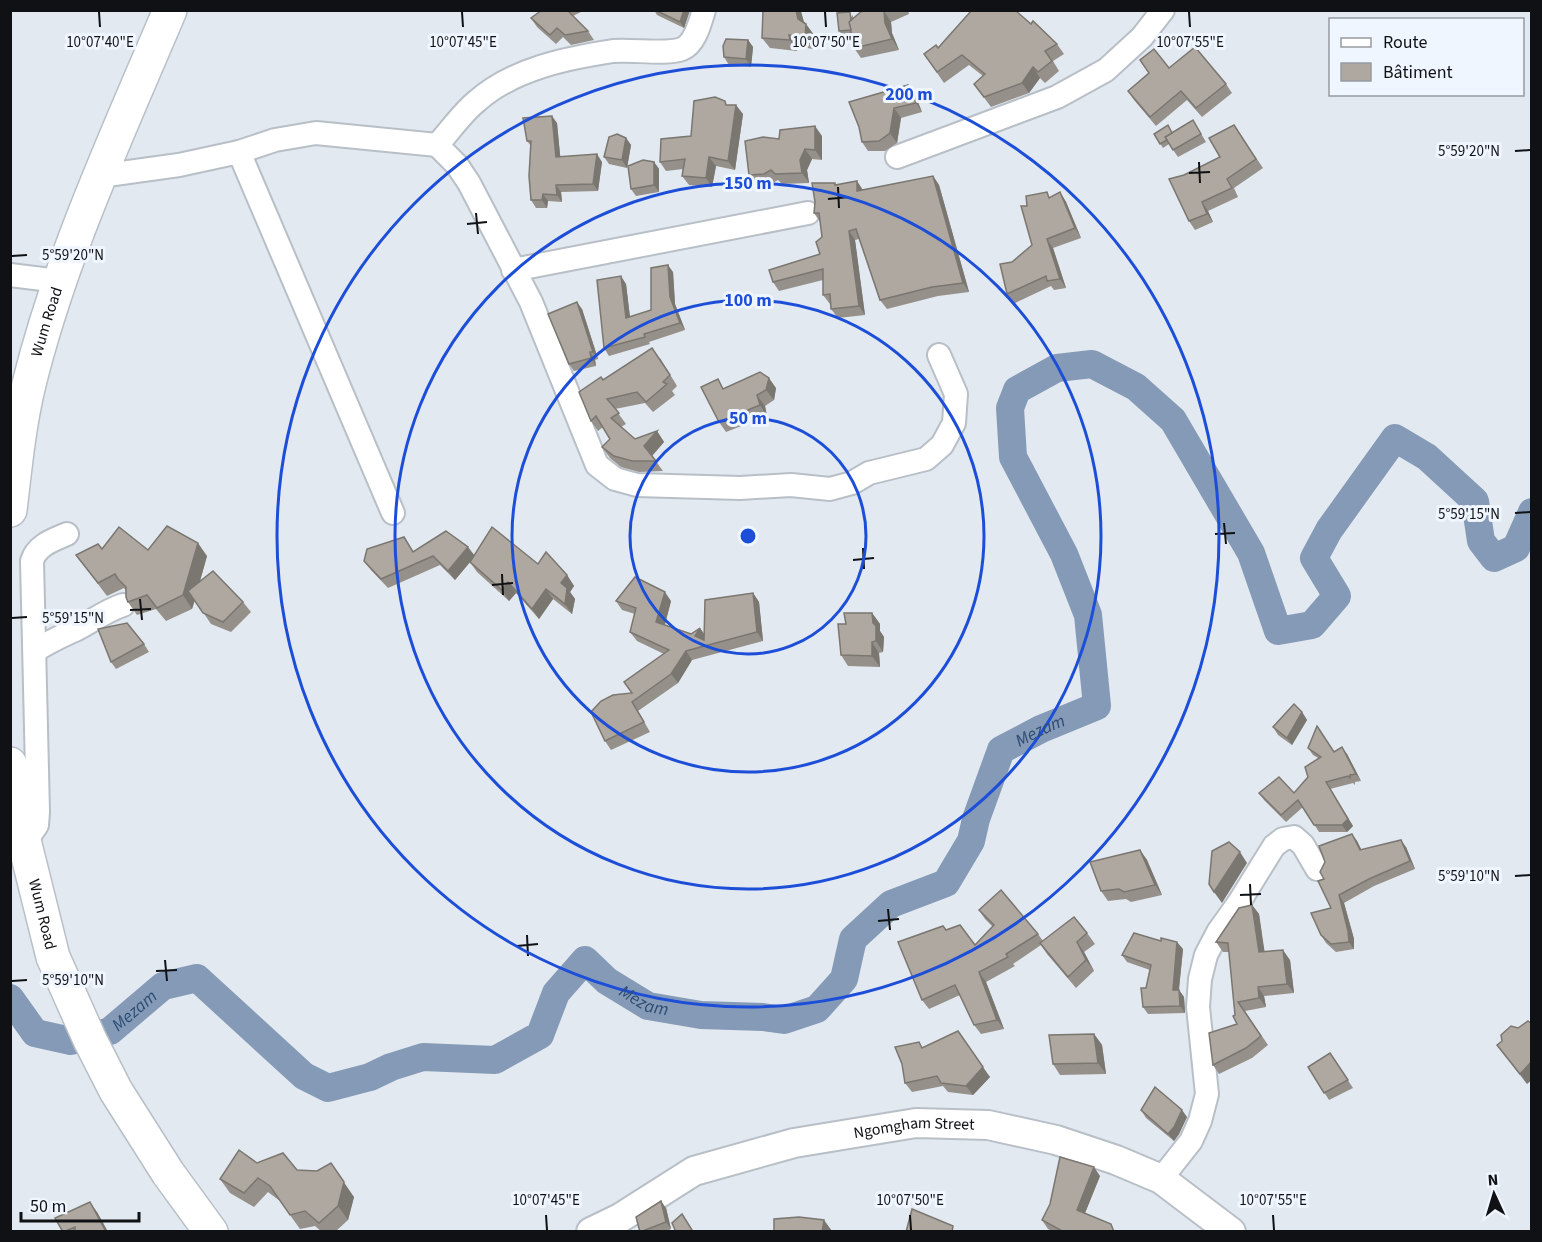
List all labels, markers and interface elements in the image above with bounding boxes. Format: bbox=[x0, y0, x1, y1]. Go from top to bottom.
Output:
legend bbox=[1329, 18, 1524, 96]
text: Route bbox=[1383, 30, 1427, 55]
text: 10°07'40"E bbox=[66, 32, 134, 53]
text: 10°07'45"E bbox=[429, 32, 497, 53]
text: 10°07'50"E bbox=[792, 32, 860, 53]
text: 10°07'55"E bbox=[1156, 32, 1224, 53]
text: Bâtiment bbox=[1383, 60, 1453, 85]
text: 200 m bbox=[885, 82, 933, 107]
text: 5°59'20"N bbox=[1438, 141, 1500, 162]
text: 150 m bbox=[724, 171, 772, 196]
text: 5°59'20"N bbox=[42, 245, 104, 266]
street label: Wum Road bbox=[26, 284, 68, 359]
text: 100 m bbox=[724, 288, 772, 313]
text: 50 m bbox=[729, 406, 767, 431]
text: 5°59'15"N bbox=[1438, 504, 1500, 525]
centre of rings bbox=[738, 526, 758, 546]
text: 5°59'15"N bbox=[42, 608, 104, 629]
water label: Mezam bbox=[1011, 708, 1069, 753]
text: 5°59'10"N bbox=[1438, 866, 1500, 887]
street label: Wum Road bbox=[23, 877, 62, 952]
text: 5°59'10"N bbox=[42, 970, 104, 991]
water label: Mezam bbox=[614, 979, 671, 1022]
water label: Mezam bbox=[106, 984, 162, 1037]
street label: Ngomgham Street bbox=[852, 1112, 975, 1144]
north arrow bbox=[1464, 1164, 1524, 1224]
text: N bbox=[1487, 1169, 1499, 1191]
scale bar bbox=[21, 1185, 140, 1223]
text: 10°07'45"E bbox=[512, 1190, 580, 1211]
text: 10°07'50"E bbox=[876, 1190, 944, 1211]
text: 10°07'55"E bbox=[1239, 1190, 1307, 1211]
text: 50 m bbox=[30, 1194, 66, 1219]

